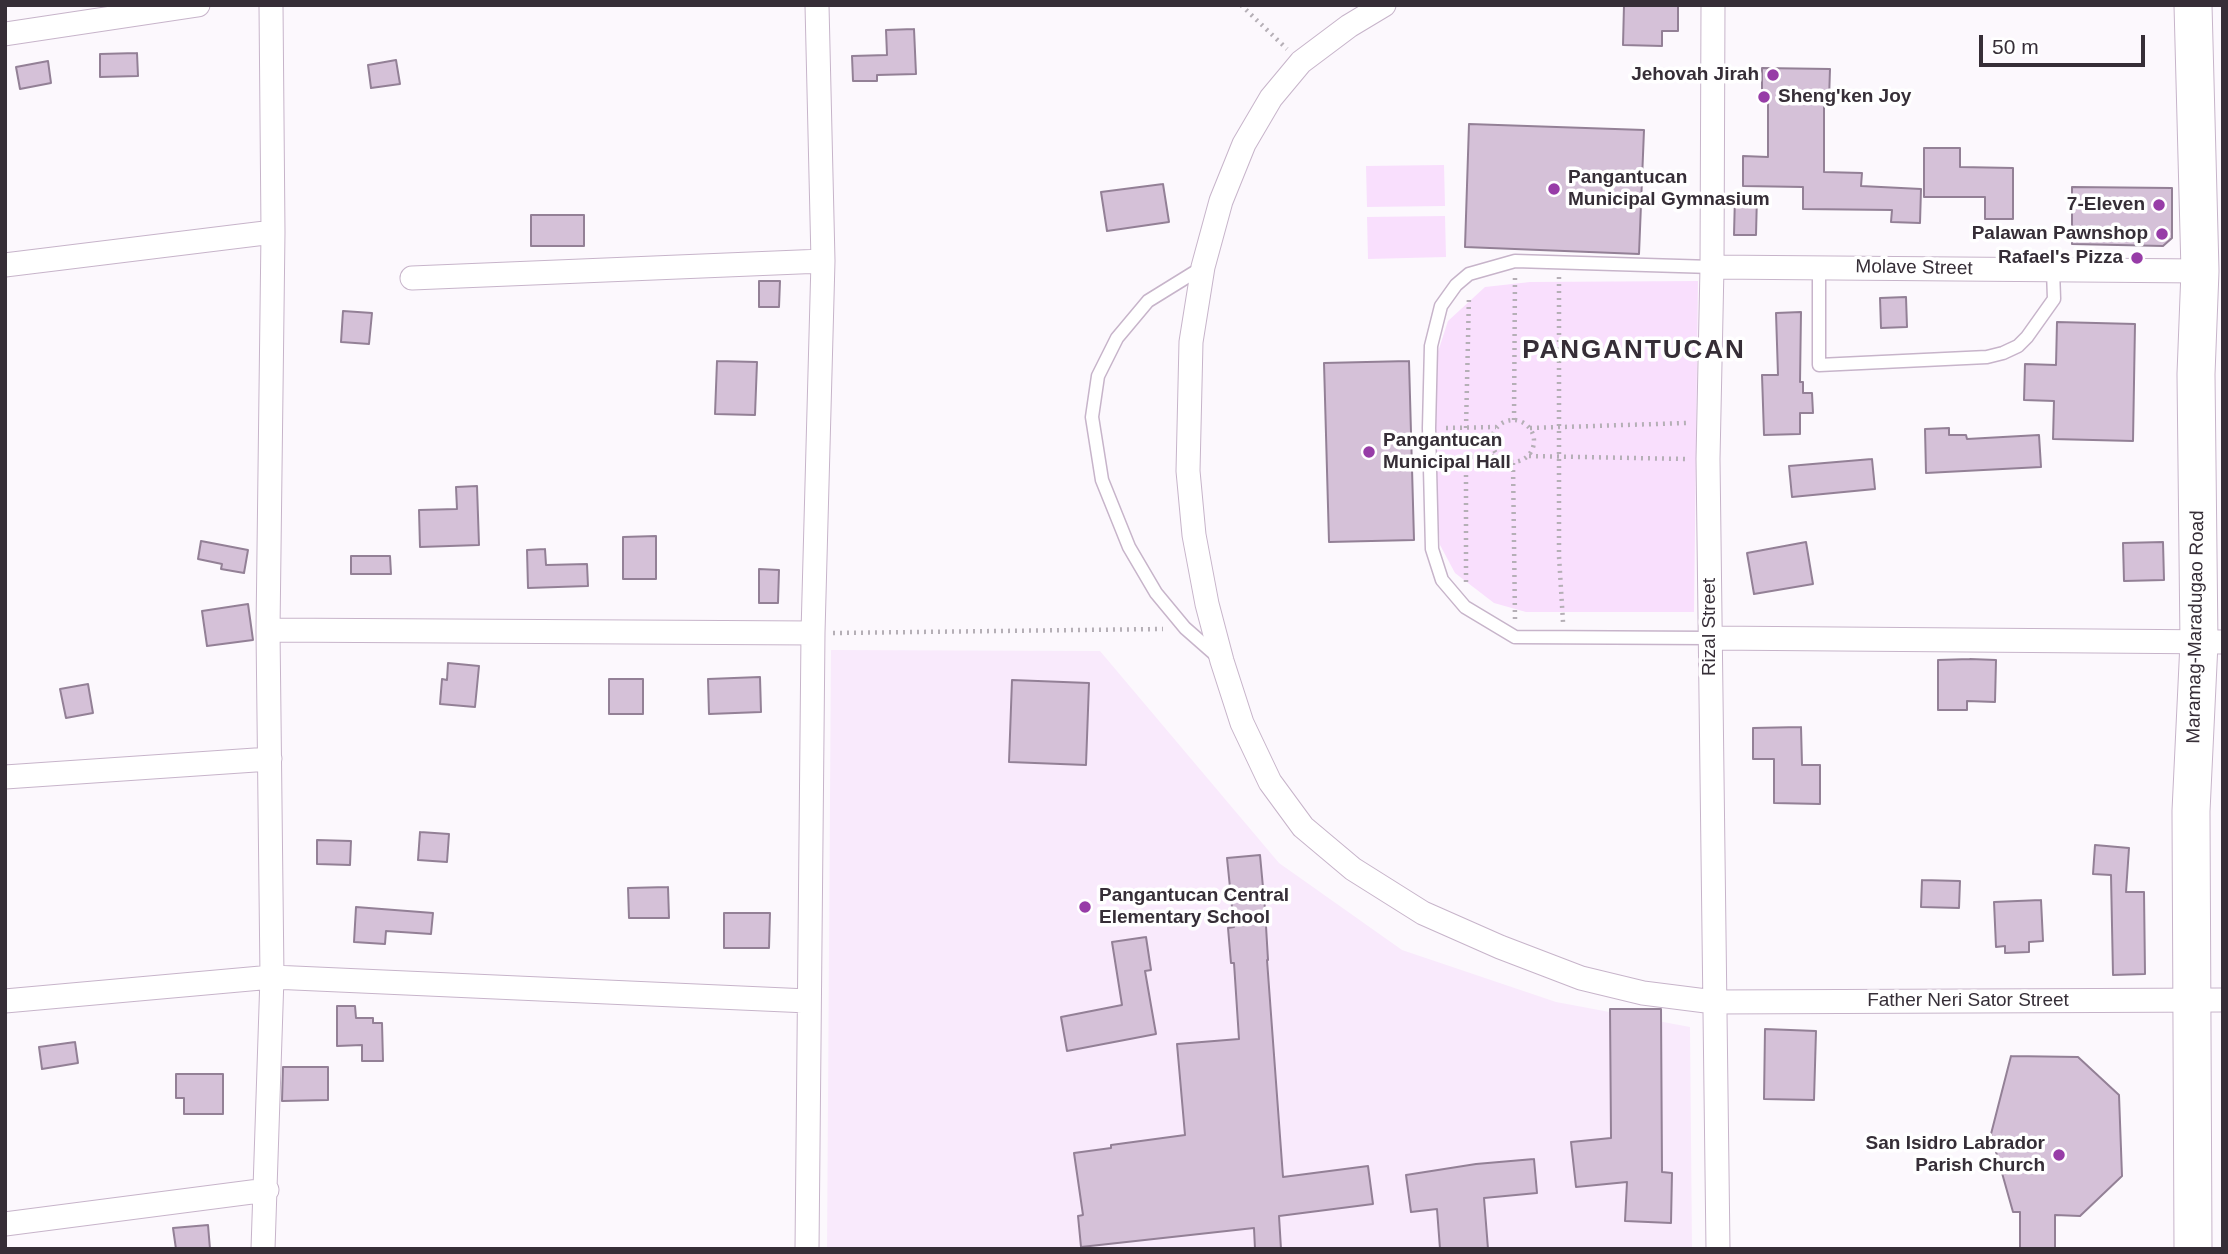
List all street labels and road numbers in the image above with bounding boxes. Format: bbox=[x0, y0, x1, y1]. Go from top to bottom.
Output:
street label: Molave Street bbox=[1855, 256, 1973, 280]
street label: Maramag-Maradugao Road bbox=[2183, 510, 2209, 744]
street label: Rizal Street bbox=[1699, 578, 1721, 676]
street label: Father Neri Sator Street bbox=[1867, 990, 2069, 1012]

